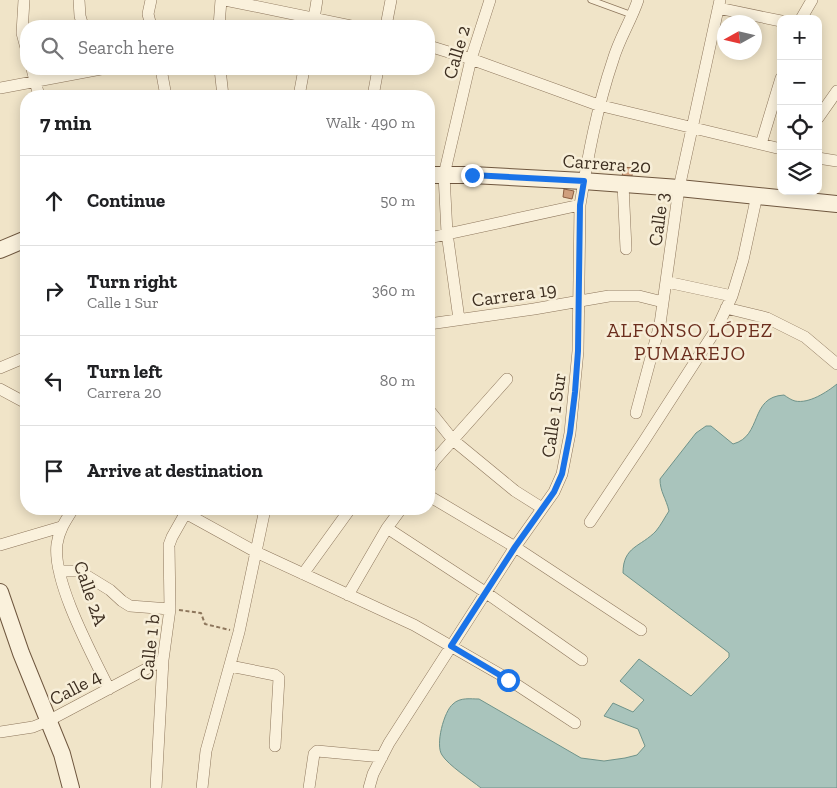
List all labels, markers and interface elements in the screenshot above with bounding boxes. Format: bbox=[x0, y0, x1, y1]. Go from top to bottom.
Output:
north arrow bbox=[717, 15, 762, 60]
map controls bbox=[777, 15, 822, 195]
button: + bbox=[777, 15, 822, 60]
search box bbox=[20, 20, 435, 75]
street label: Calle 2 bbox=[438, 23, 475, 82]
icon: search bbox=[38, 34, 66, 62]
text: Search here bbox=[78, 36, 174, 59]
button: − bbox=[777, 60, 822, 105]
button: locate bbox=[777, 105, 822, 150]
text: 7 min bbox=[40, 110, 91, 135]
text: Walk · 490 m bbox=[326, 113, 415, 132]
street label: Carrera 20 bbox=[562, 149, 652, 178]
button: layers bbox=[777, 150, 822, 195]
route end bbox=[461, 164, 484, 187]
icon: ahead bbox=[40, 187, 68, 215]
text: Continue bbox=[87, 189, 165, 212]
text: 50 m bbox=[380, 191, 415, 210]
street label: Calle 3 bbox=[643, 191, 674, 247]
text: Turn right bbox=[87, 270, 177, 293]
icon: right bbox=[40, 277, 68, 305]
street label: Carrera 19 bbox=[470, 277, 558, 312]
text: 360 m bbox=[372, 281, 415, 300]
text: Calle 1 Sur bbox=[87, 293, 159, 312]
district label: ALFONSO LÓPEZ PUMAREJO bbox=[607, 318, 773, 365]
text: Turn left bbox=[87, 360, 162, 383]
icon: left bbox=[40, 367, 68, 395]
text: 80 m bbox=[380, 371, 415, 390]
street label: Calle 1 Sur bbox=[536, 371, 571, 459]
text: Carrera 20 bbox=[87, 383, 162, 402]
icon: arrive bbox=[40, 457, 68, 485]
text: Arrive at destination bbox=[87, 459, 263, 482]
street label: Calle 2A bbox=[69, 558, 113, 629]
street label: Calle 1 b bbox=[135, 613, 164, 681]
street label: Calle 4 bbox=[46, 664, 105, 711]
route start bbox=[497, 669, 520, 692]

